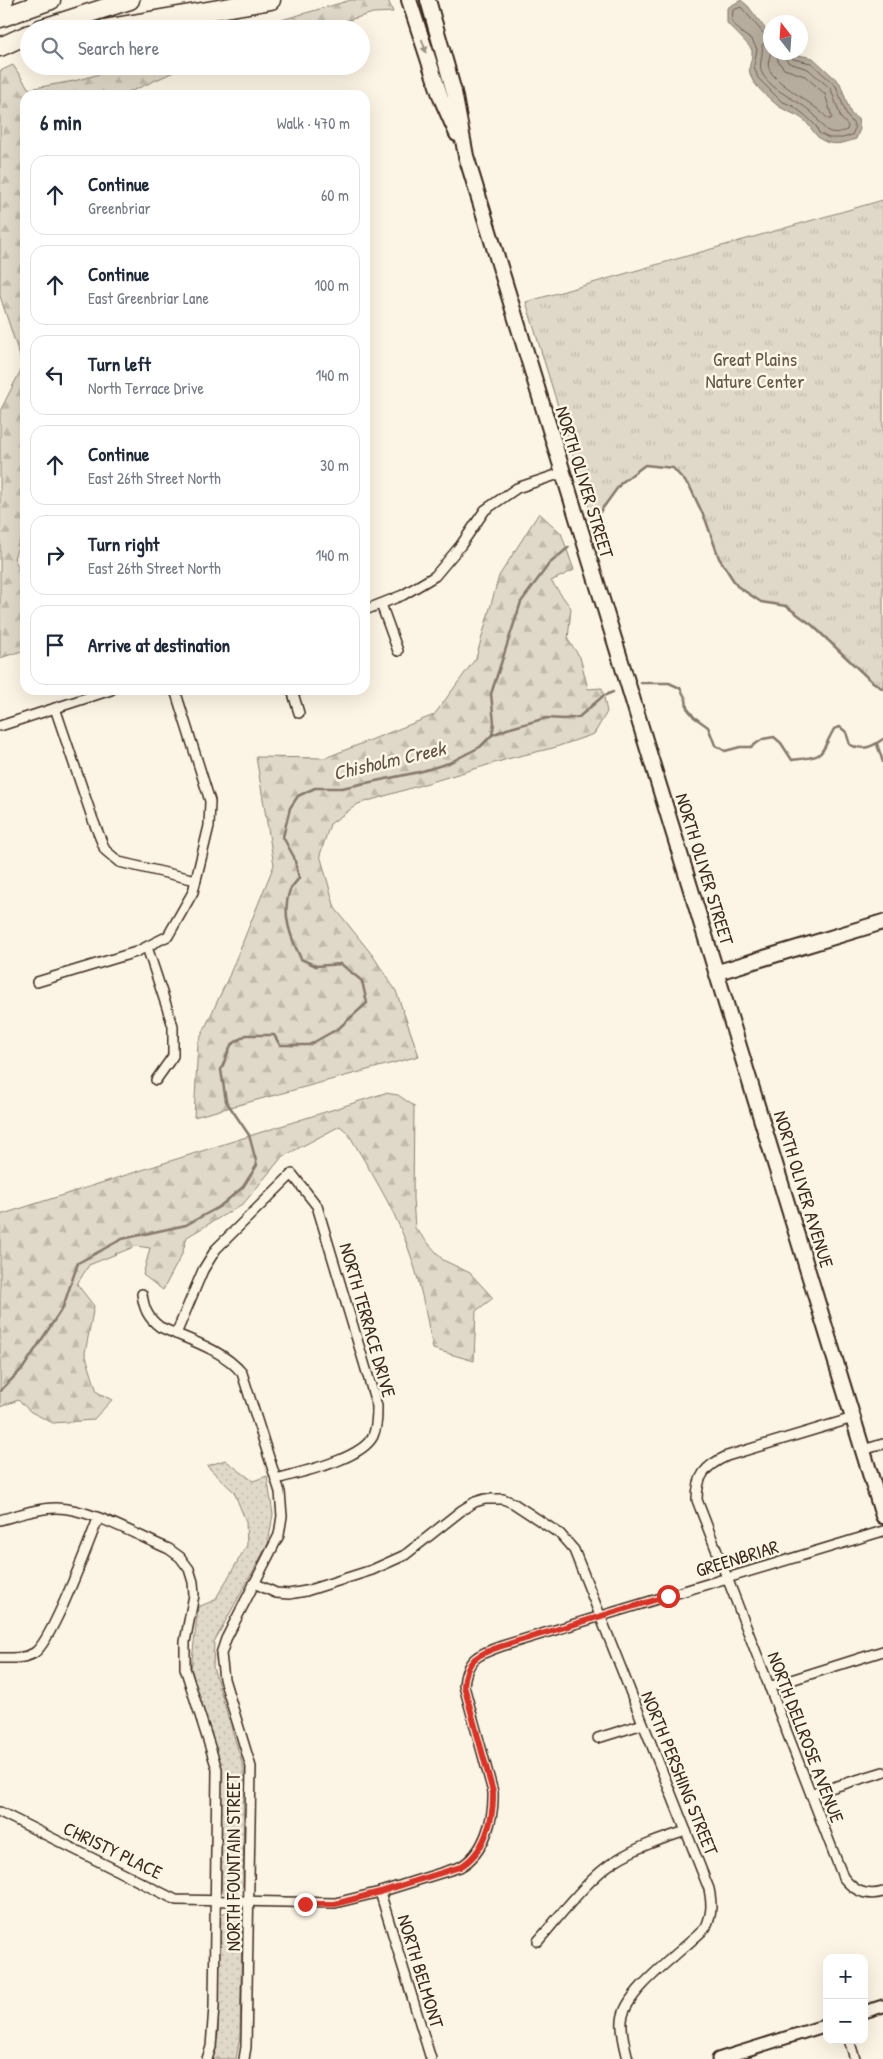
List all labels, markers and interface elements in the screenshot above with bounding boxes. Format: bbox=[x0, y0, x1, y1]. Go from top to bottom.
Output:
north arrow bbox=[763, 15, 808, 60]
search box bbox=[20, 20, 370, 75]
icon: search bbox=[38, 34, 66, 62]
text: Search here bbox=[78, 35, 159, 61]
one-way arrow bbox=[421, 39, 428, 54]
text: 6 min bbox=[40, 108, 82, 137]
text: Walk · 470 m bbox=[277, 112, 350, 134]
text: Continue bbox=[88, 171, 149, 197]
icon: ahead bbox=[41, 181, 69, 209]
text: 60 m bbox=[321, 184, 349, 206]
text: Greenbriar bbox=[88, 197, 151, 219]
text: Continue bbox=[88, 261, 149, 287]
icon: ahead bbox=[41, 271, 69, 299]
text: 100 m bbox=[314, 274, 349, 296]
text: East Greenbriar Lane bbox=[88, 287, 209, 309]
park label: Great Plains Nature Center bbox=[706, 346, 805, 394]
text: Turn left bbox=[88, 351, 151, 377]
icon: left bbox=[41, 361, 69, 389]
text: 140 m bbox=[315, 364, 349, 386]
text: North Terrace Drive bbox=[88, 377, 204, 399]
street label: NORTH OLIVER STREET bbox=[550, 403, 621, 562]
text: Continue bbox=[88, 441, 149, 467]
icon: ahead bbox=[41, 451, 69, 479]
text: 30 m bbox=[320, 454, 349, 476]
text: East 26th Street North bbox=[88, 467, 221, 489]
text: Turn right bbox=[88, 531, 159, 557]
icon: right bbox=[41, 541, 69, 569]
text: 140 m bbox=[315, 544, 349, 566]
text: East 26th Street North bbox=[88, 557, 221, 579]
icon: arrive bbox=[41, 631, 69, 659]
text: Arrive at destination bbox=[88, 632, 230, 658]
water label: Chisholm Creek bbox=[330, 734, 449, 786]
street label: NORTH OLIVER STREET bbox=[670, 790, 741, 949]
street label: NORTH OLIVER AVENUE bbox=[768, 1107, 840, 1271]
street label: NORTH TERRACE DRIVE bbox=[334, 1240, 403, 1401]
street label: GREENBRIAR bbox=[692, 1533, 782, 1583]
route start bbox=[657, 1585, 680, 1608]
street label: NORTH DELLROSE AVENUE bbox=[761, 1648, 851, 1827]
street label: NORTH PERSHING STREET bbox=[635, 1687, 725, 1860]
street label: NORTH FOUNTAIN STREET bbox=[220, 1772, 246, 1951]
street label: CHRISTY PLACE bbox=[59, 1815, 167, 1885]
route end bbox=[294, 1893, 317, 1916]
street label: NORTH BELMONT bbox=[391, 1911, 451, 2032]
map controls bbox=[823, 1954, 868, 2044]
button: + bbox=[823, 1954, 868, 1999]
button: − bbox=[823, 1999, 868, 2044]

